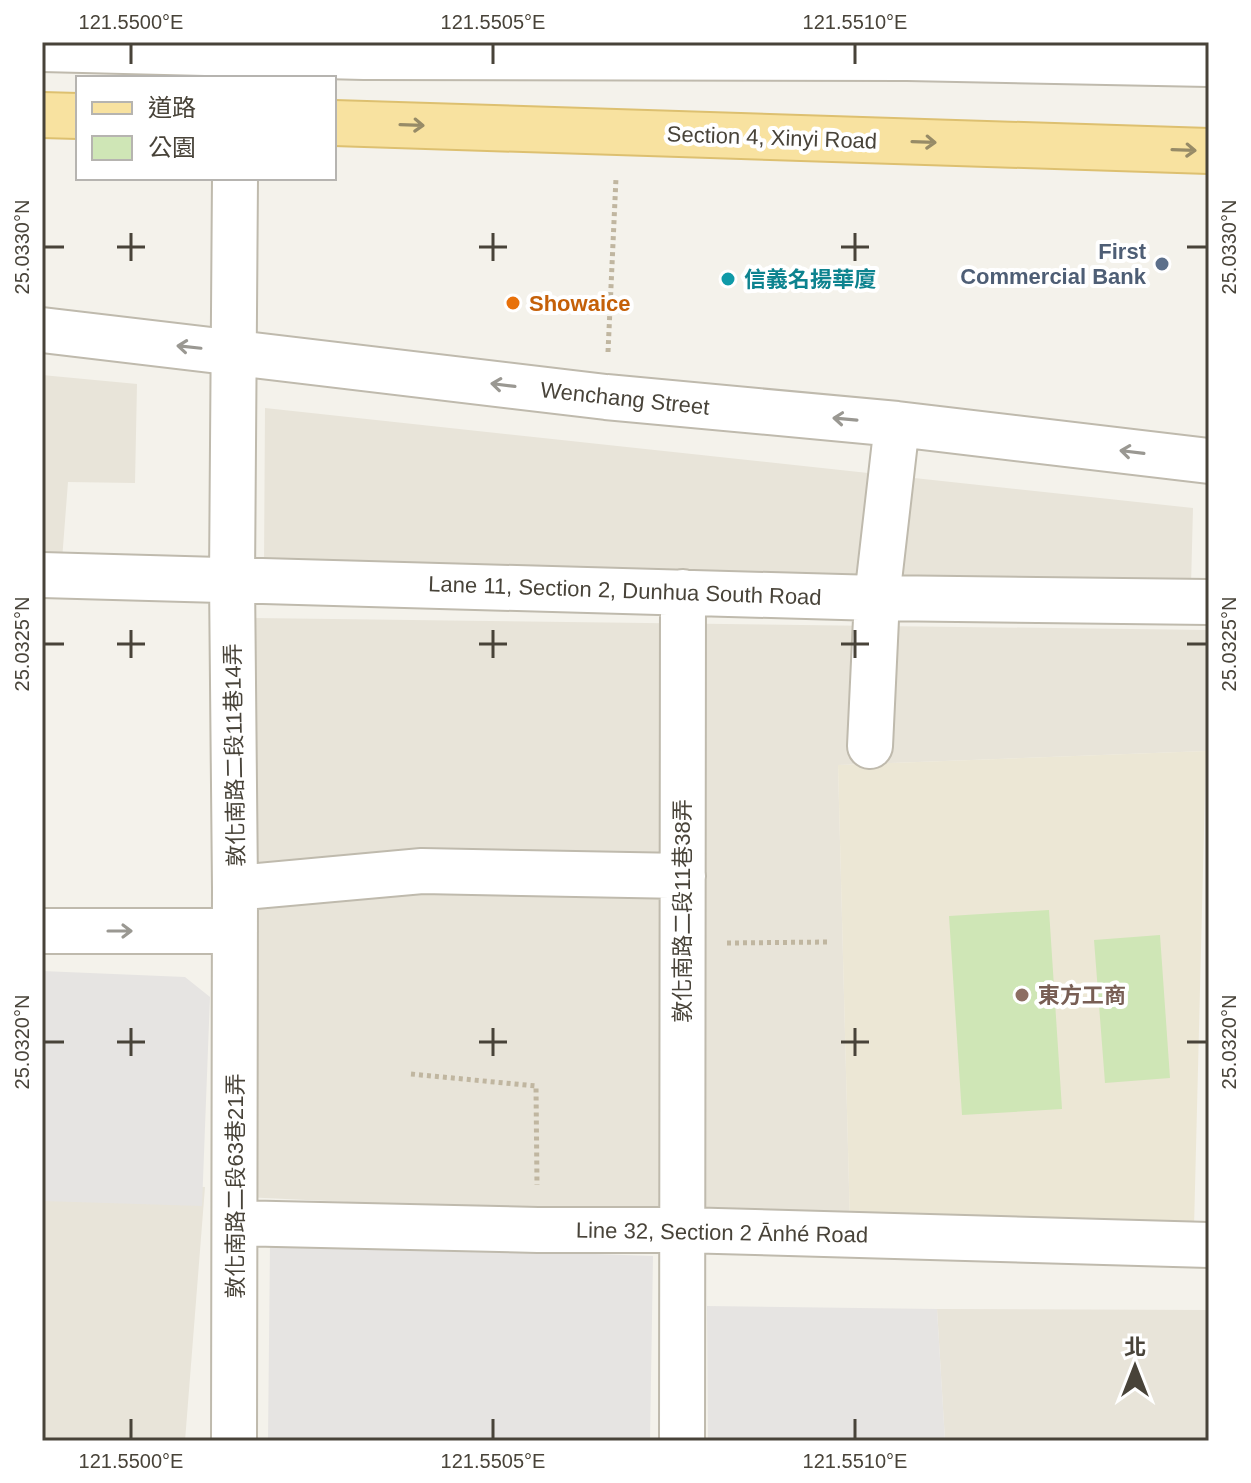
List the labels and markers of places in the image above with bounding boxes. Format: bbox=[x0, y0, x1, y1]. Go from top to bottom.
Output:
place label: First Commercial Bank bbox=[960, 239, 1147, 289]
marker: First Commercial Bank bbox=[1153, 255, 1171, 273]
place label: 信義名揚華廈 bbox=[744, 267, 876, 292]
marker: 信義名揚華廈 bbox=[719, 270, 737, 288]
place label: Showaice bbox=[529, 291, 630, 316]
marker: Showaice bbox=[504, 294, 522, 312]
place label: 東方工商 bbox=[1038, 983, 1126, 1008]
marker: 東方工商 bbox=[1013, 986, 1031, 1004]

